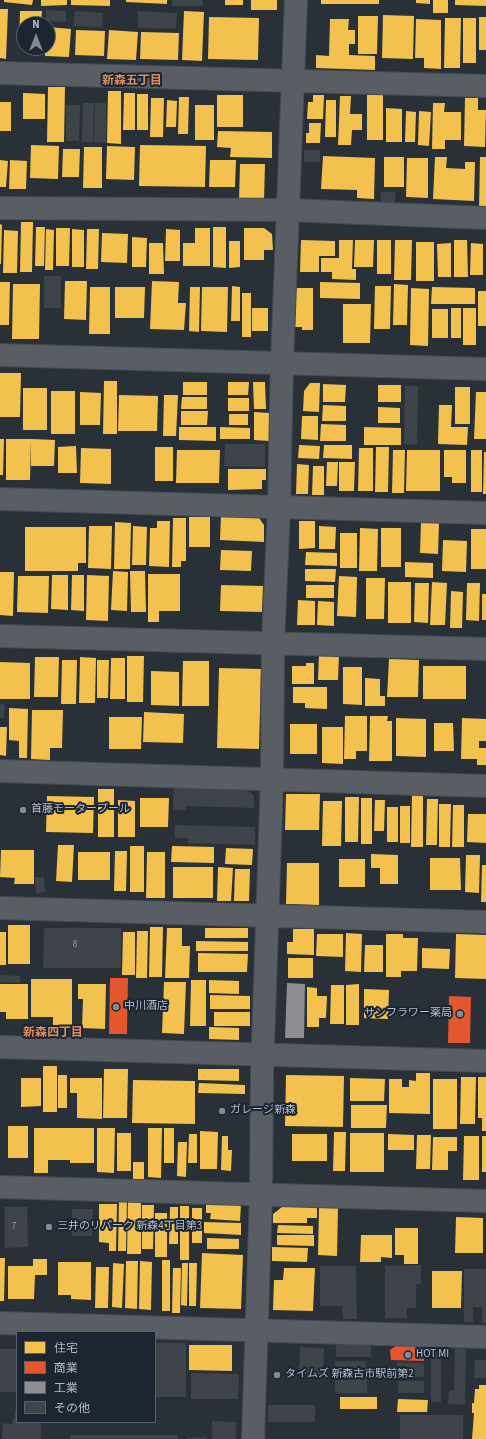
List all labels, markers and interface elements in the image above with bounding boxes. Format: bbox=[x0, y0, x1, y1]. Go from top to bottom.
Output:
north arrow bbox=[16, 16, 56, 56]
text: N bbox=[32, 17, 40, 32]
district label: 新森五丁目 bbox=[102, 74, 162, 88]
place label: 首藤モータープール bbox=[31, 803, 130, 817]
marker: 首藤モータープール bbox=[18, 805, 28, 815]
house number: 8 bbox=[73, 940, 77, 950]
place label: 中川酒店 bbox=[124, 1000, 168, 1014]
marker: 中川酒店 bbox=[111, 1002, 121, 1012]
place label: サンフラワー薬局 bbox=[364, 1007, 452, 1021]
marker: サンフラワー薬局 bbox=[455, 1009, 465, 1019]
district label: 新森四丁目 bbox=[23, 1026, 83, 1040]
place label: ガレージ新森 bbox=[230, 1104, 296, 1118]
marker: ガレージ新森 bbox=[217, 1106, 227, 1116]
place label: 三井のリパーク 新森4丁目第3 bbox=[57, 1220, 202, 1234]
house number: 7 bbox=[12, 1222, 16, 1232]
marker: 三井のリパーク 新森4丁目第3 bbox=[44, 1222, 54, 1232]
legend bbox=[16, 1331, 156, 1423]
text: 住宅 bbox=[54, 1340, 78, 1357]
place label: HOT MI bbox=[416, 1348, 449, 1362]
marker: HOT MI bbox=[403, 1350, 413, 1360]
text: 商業 bbox=[54, 1360, 78, 1377]
place label: タイムズ 新森古市駅前第2 bbox=[285, 1368, 414, 1382]
marker: タイムズ 新森古市駅前第2 bbox=[272, 1370, 282, 1380]
text: 工業 bbox=[54, 1380, 78, 1397]
text: その他 bbox=[54, 1400, 90, 1417]

